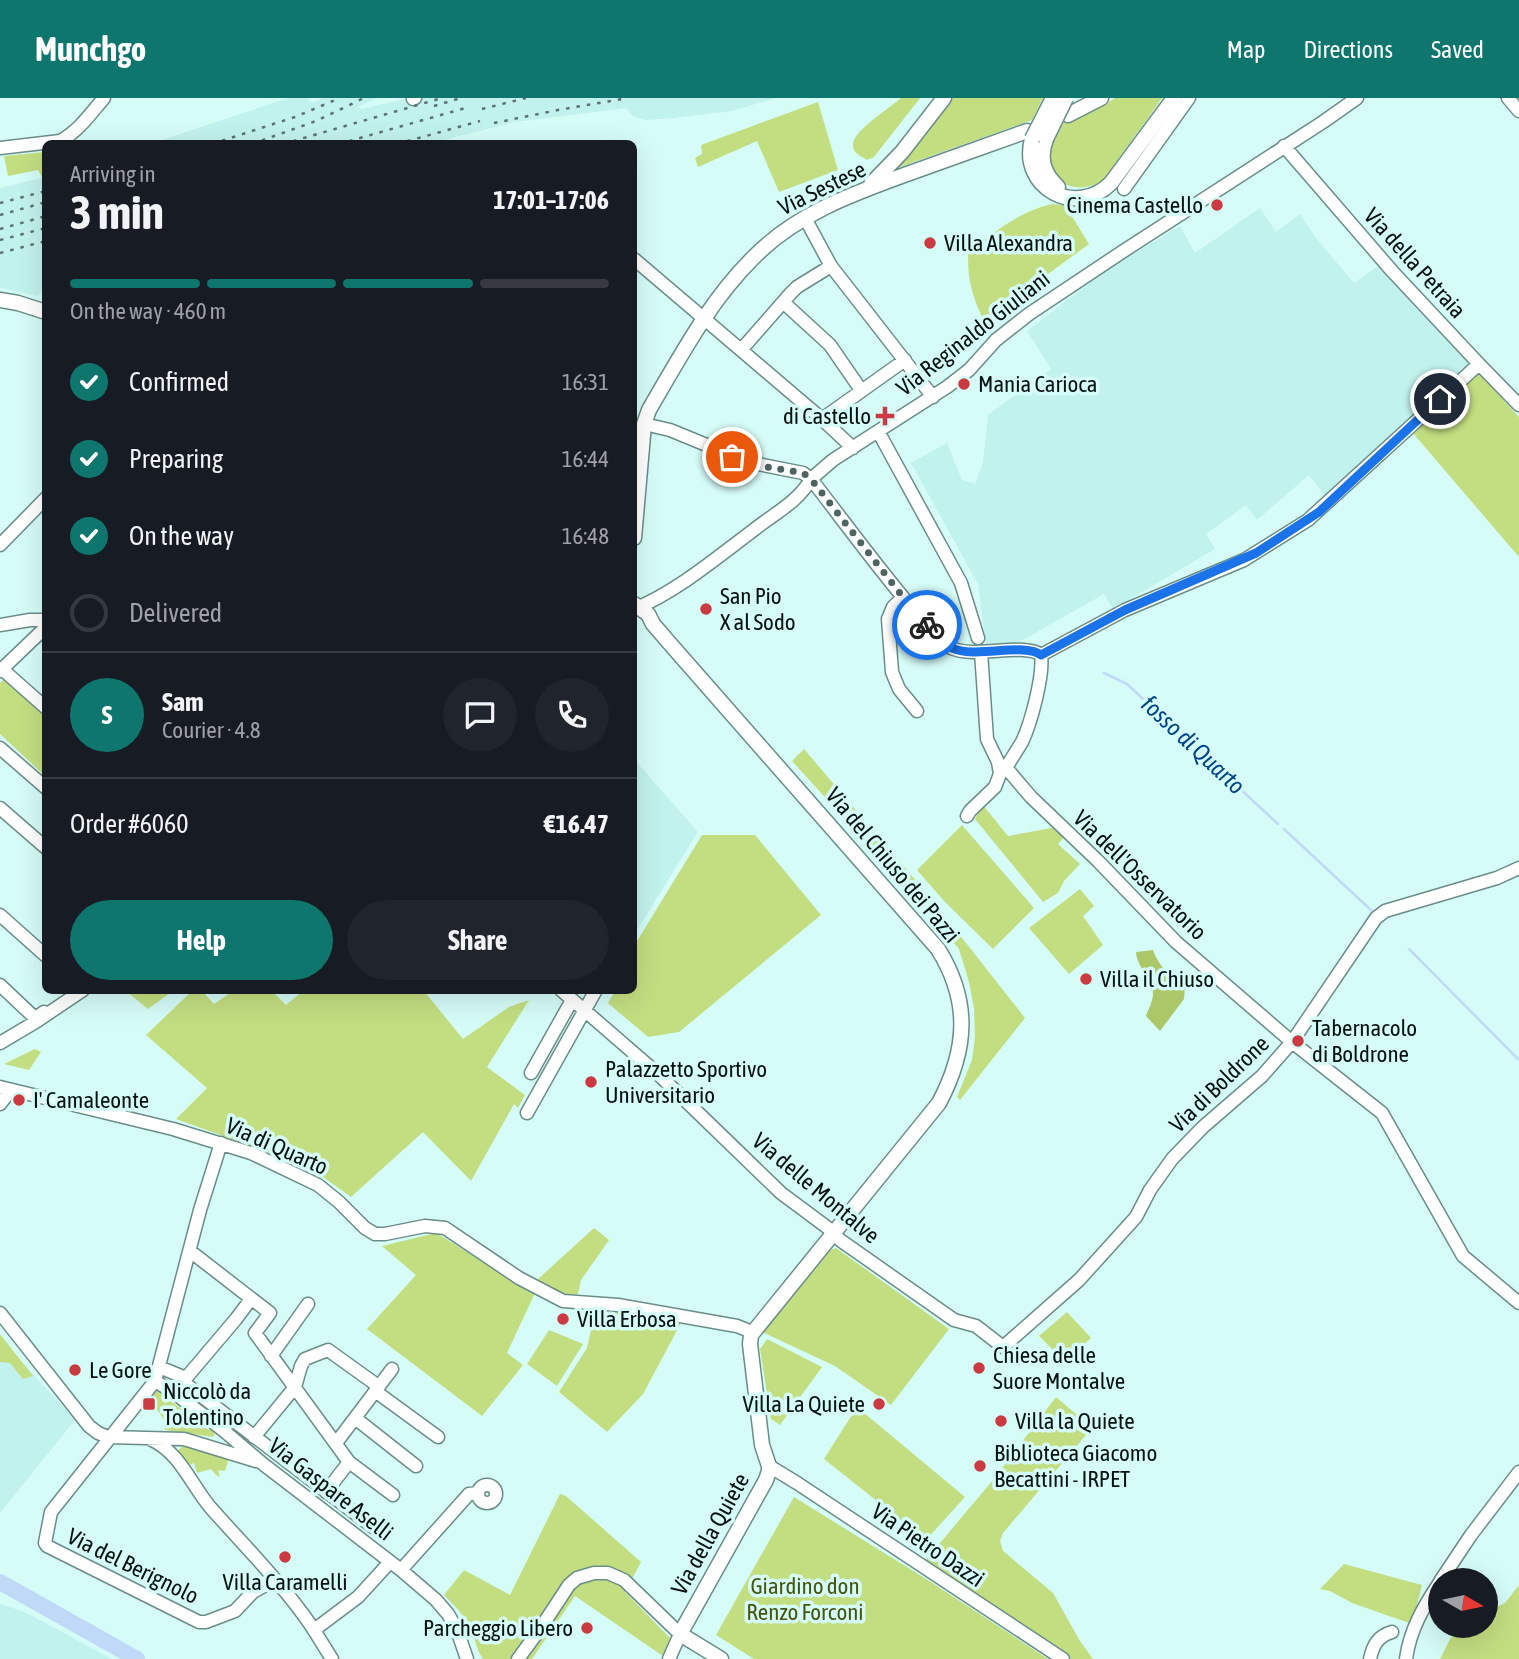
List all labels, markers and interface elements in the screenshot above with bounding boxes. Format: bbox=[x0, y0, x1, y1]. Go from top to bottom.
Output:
text: Munchgo bbox=[35, 30, 146, 68]
text: Map bbox=[1227, 36, 1265, 63]
text: Directions bbox=[1303, 36, 1393, 63]
text: Saved bbox=[1431, 36, 1484, 63]
street label: Via Sestese bbox=[774, 156, 870, 220]
text: Arriving in bbox=[70, 161, 156, 187]
text: 17:01–17:06 bbox=[493, 185, 609, 215]
text: 3 min bbox=[70, 186, 164, 239]
place label: Cinema Castello bbox=[1067, 192, 1203, 218]
marker: Cinema Castello bbox=[1209, 197, 1225, 213]
street label: Via della Petraia bbox=[1359, 203, 1471, 323]
place label: Villa Alexandra bbox=[944, 230, 1073, 256]
marker: Villa Alexandra bbox=[922, 235, 938, 251]
street label: Via Reginaldo Giuliani bbox=[891, 265, 1055, 401]
text: On the way · 460 m bbox=[70, 298, 226, 324]
icon: check bbox=[70, 363, 108, 401]
text: Confirmed bbox=[129, 367, 229, 397]
text: 16:31 bbox=[562, 369, 609, 395]
pin bbox=[1410, 369, 1470, 429]
place label: Mania Carioca bbox=[978, 371, 1098, 397]
marker: Mania Carioca bbox=[956, 376, 972, 392]
icon: home bbox=[1421, 380, 1459, 418]
place label: di Castello bbox=[783, 403, 871, 429]
marker: di Castello bbox=[877, 408, 893, 424]
pin bbox=[702, 427, 762, 487]
icon: bag bbox=[713, 438, 751, 476]
icon: check bbox=[70, 440, 108, 478]
text: Preparing bbox=[129, 444, 223, 474]
text: 16:44 bbox=[562, 446, 609, 472]
icon: check bbox=[70, 517, 108, 555]
text: On the way bbox=[129, 521, 234, 551]
text: 16:48 bbox=[562, 523, 609, 549]
place label: San Pio X al Sodo bbox=[720, 583, 796, 635]
courier bbox=[892, 590, 962, 660]
text: Delivered bbox=[129, 598, 222, 628]
marker: San Pio X al Sodo bbox=[698, 601, 714, 617]
icon: bike bbox=[908, 606, 946, 644]
button: chat bbox=[443, 678, 517, 752]
button: phone bbox=[535, 678, 609, 752]
text: Sam bbox=[162, 687, 204, 717]
water label: fosso di Quarto bbox=[1136, 690, 1251, 799]
text: S bbox=[102, 700, 112, 730]
text: Courier · 4.8 bbox=[162, 717, 261, 743]
street label: Via del Chiuso dei Pazzi bbox=[821, 782, 965, 948]
street label: Via dell'Osservatorio bbox=[1068, 805, 1212, 945]
text: Order #6060 bbox=[70, 809, 189, 839]
text: €16.47 bbox=[544, 809, 609, 839]
button: Help bbox=[70, 900, 333, 980]
button: Share bbox=[347, 900, 609, 980]
place label: Villa il Chiuso bbox=[1100, 966, 1214, 992]
marker: Villa il Chiuso bbox=[1078, 971, 1094, 987]
place label: Tabernacolo di Boldrone bbox=[1312, 1015, 1417, 1067]
street label: Via di Boldrone bbox=[1164, 1030, 1274, 1138]
marker: Tabernacolo di Boldrone bbox=[1290, 1033, 1306, 1049]
place label: Palazzetto Sportivo Universitario bbox=[605, 1056, 767, 1108]
marker: Palazzetto Sportivo Universitario bbox=[583, 1074, 599, 1090]
place label: I' Camaleonte bbox=[33, 1087, 149, 1113]
marker: I' Camaleonte bbox=[11, 1092, 27, 1108]
street label: Via di Quarto bbox=[222, 1112, 332, 1180]
street label: Via delle Montalve bbox=[747, 1127, 885, 1249]
place label: Villa Erbosa bbox=[577, 1306, 677, 1332]
marker: Villa Erbosa bbox=[555, 1311, 571, 1327]
place label: Chiesa delle Suore Montalve bbox=[993, 1342, 1125, 1394]
place label: Le Gore bbox=[89, 1357, 152, 1383]
marker: Chiesa delle Suore Montalve bbox=[971, 1360, 987, 1376]
marker: Le Gore bbox=[67, 1362, 83, 1378]
place label: Niccolò da Tolentino bbox=[163, 1378, 251, 1430]
place label: Villa La Quiete bbox=[743, 1391, 865, 1417]
marker: Niccolò da Tolentino bbox=[141, 1396, 157, 1412]
marker: Villa La Quiete bbox=[871, 1396, 887, 1412]
place label: Villa la Quiete bbox=[1015, 1408, 1135, 1434]
marker: Villa la Quiete bbox=[993, 1413, 1009, 1429]
street label: Via Gaspare Aselli bbox=[264, 1432, 398, 1546]
place label: Biblioteca Giacomo Becattini - IRPET bbox=[994, 1440, 1157, 1492]
marker: Biblioteca Giacomo Becattini - IRPET bbox=[972, 1458, 988, 1474]
street label: Via della Quiete bbox=[666, 1469, 754, 1599]
street label: Via Pietro Dazzi bbox=[867, 1498, 989, 1592]
street label: Via del Berignolo bbox=[63, 1523, 203, 1609]
marker: Villa Caramelli bbox=[277, 1549, 293, 1565]
north arrow bbox=[1428, 1568, 1498, 1638]
map controls bbox=[1428, 1568, 1498, 1638]
place label: Villa Caramelli bbox=[222, 1569, 348, 1595]
park label: Giardino don Renzo Forconi bbox=[746, 1573, 864, 1625]
place label: Parcheggio Libero bbox=[423, 1615, 573, 1641]
marker: Parcheggio Libero bbox=[579, 1620, 595, 1636]

